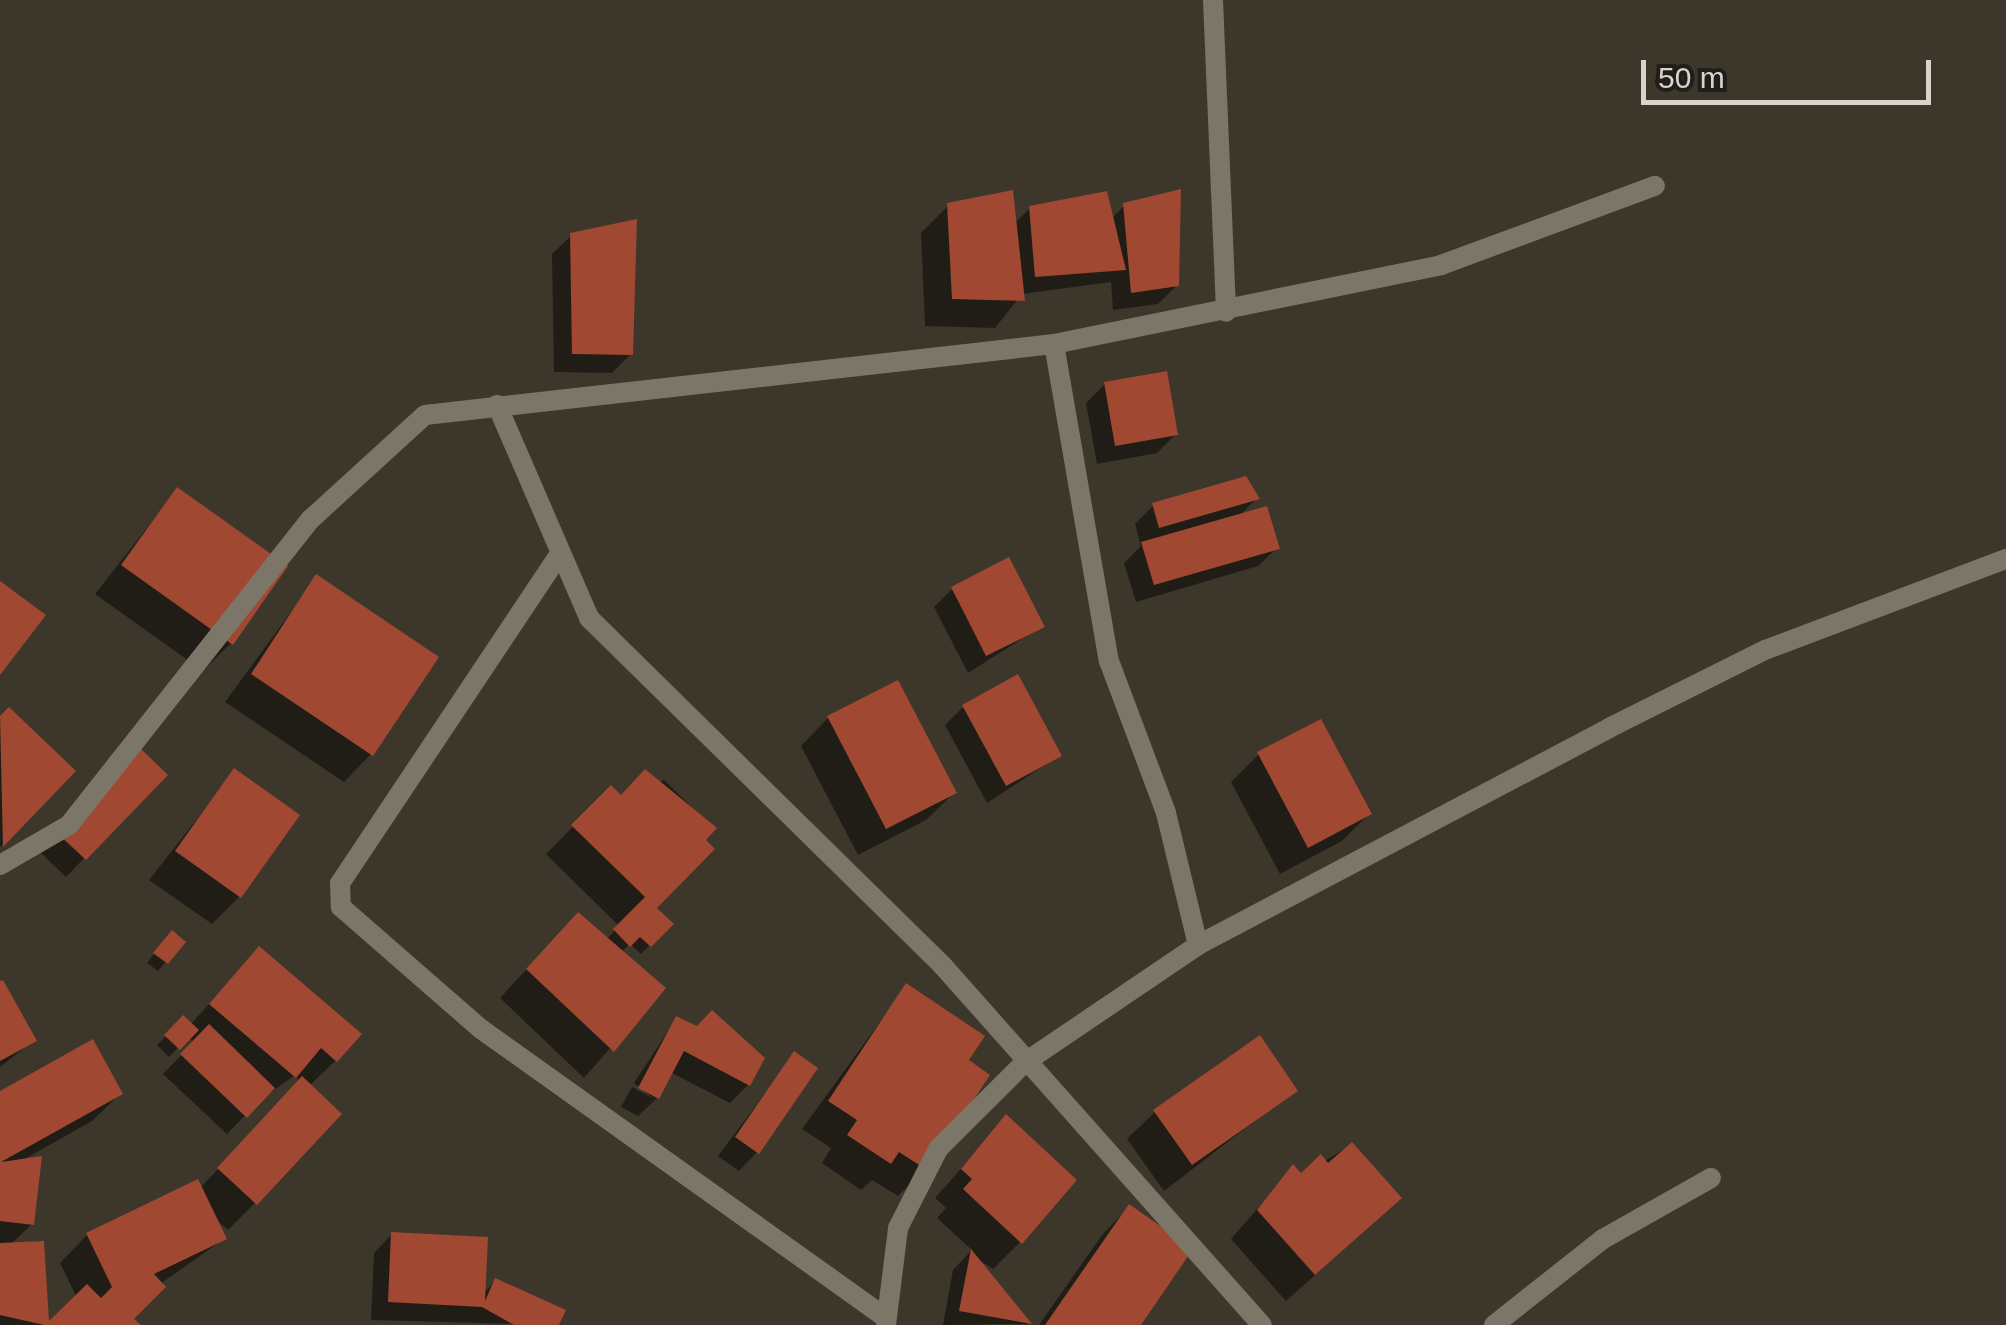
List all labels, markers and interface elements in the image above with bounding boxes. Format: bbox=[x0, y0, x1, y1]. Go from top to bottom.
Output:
scale bar bbox=[1646, 40, 1936, 102]
text: 50 m bbox=[1658, 61, 1725, 94]

